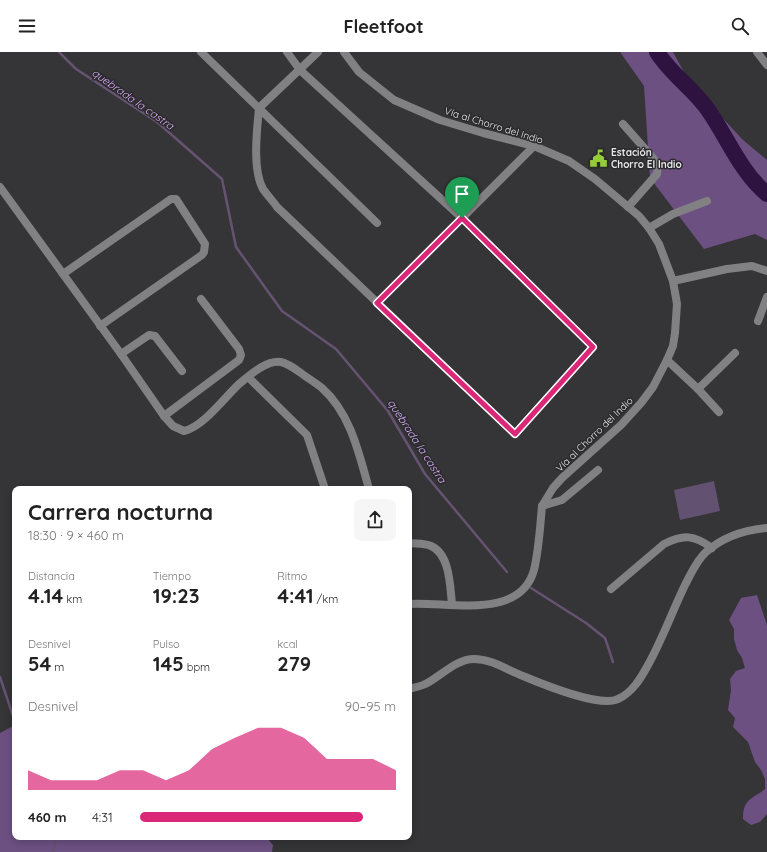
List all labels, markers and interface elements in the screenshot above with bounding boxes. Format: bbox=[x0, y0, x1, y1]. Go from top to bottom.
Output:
icon: menu bbox=[16, 15, 38, 37]
text: Fleetfoot bbox=[343, 15, 424, 38]
icon: search bbox=[729, 15, 751, 37]
water label: quebrada la castra bbox=[89, 65, 178, 133]
street label: Vía al Chorro del Indio bbox=[443, 104, 545, 147]
place label: Estación Chorro El Indio bbox=[611, 146, 682, 171]
public building icon: Estación Chorro El Indio bbox=[588, 148, 608, 168]
pin bbox=[445, 177, 479, 218]
icon: arrive bbox=[451, 183, 473, 205]
street label: Vía al Chorro del Indio bbox=[553, 394, 636, 475]
water label: quebrada la castra bbox=[385, 396, 450, 487]
text: Carrera nocturna bbox=[28, 498, 213, 526]
button: share bbox=[354, 499, 396, 541]
text: 18:30 · 9 × 460 m bbox=[28, 527, 124, 543]
text: Distancia bbox=[28, 569, 75, 583]
text: Tiempo bbox=[153, 569, 191, 583]
text: Ritmo bbox=[277, 569, 307, 583]
text: 4.14 bbox=[28, 583, 63, 608]
text: 19:23 bbox=[153, 583, 199, 608]
text: 4:41 bbox=[277, 583, 314, 608]
text: km bbox=[63, 592, 82, 606]
text: /km bbox=[314, 592, 338, 606]
text: Desnivel bbox=[28, 637, 71, 651]
text: Pulso bbox=[153, 637, 180, 651]
text: kcal bbox=[277, 637, 298, 651]
text: 54 bbox=[28, 651, 51, 676]
text: 145 bbox=[153, 651, 184, 676]
text: 279 bbox=[277, 651, 311, 676]
text: m bbox=[51, 660, 64, 674]
text: bpm bbox=[184, 660, 210, 674]
text: Desnivel bbox=[28, 698, 78, 714]
text: 90–95 m bbox=[345, 698, 396, 714]
text: 460 m bbox=[28, 809, 66, 825]
text: 4:31 bbox=[92, 809, 113, 825]

